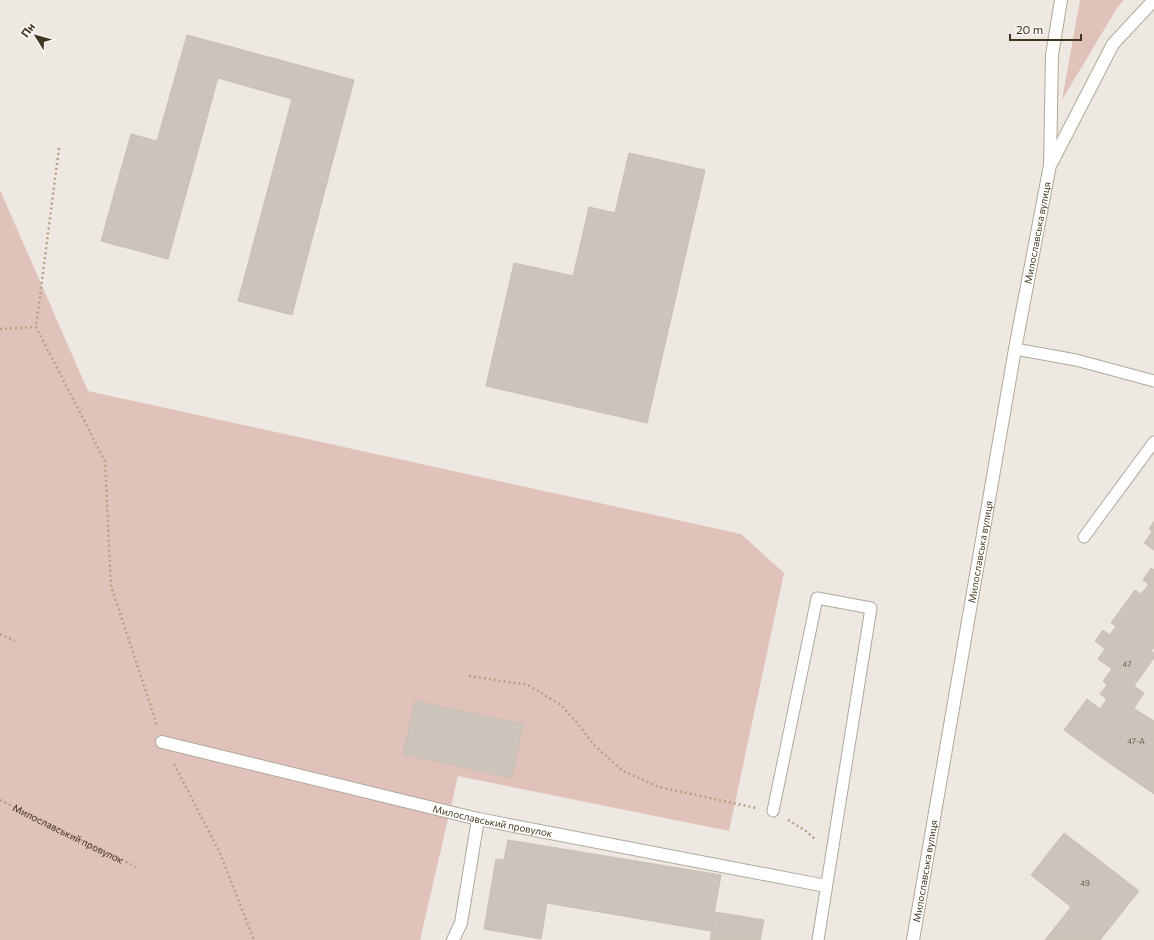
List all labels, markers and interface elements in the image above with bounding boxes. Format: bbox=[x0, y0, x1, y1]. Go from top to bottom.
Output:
north arrow bbox=[16, 16, 56, 56]
scale bar bbox=[1010, 16, 1081, 42]
text: Пн bbox=[18, 20, 37, 39]
text: 20 m bbox=[1016, 22, 1043, 36]
street label: Милославська вулиця bbox=[1022, 181, 1053, 285]
street label: Милославська вулиця bbox=[965, 500, 995, 604]
house number: 47 bbox=[1123, 659, 1131, 669]
house number: 47-А bbox=[1127, 736, 1145, 746]
street label: Милославський провулок bbox=[11, 801, 126, 866]
street label: Милославський провулок bbox=[432, 802, 554, 839]
street label: Милославська вулиця bbox=[910, 819, 940, 923]
house number: 49 bbox=[1080, 878, 1090, 888]

